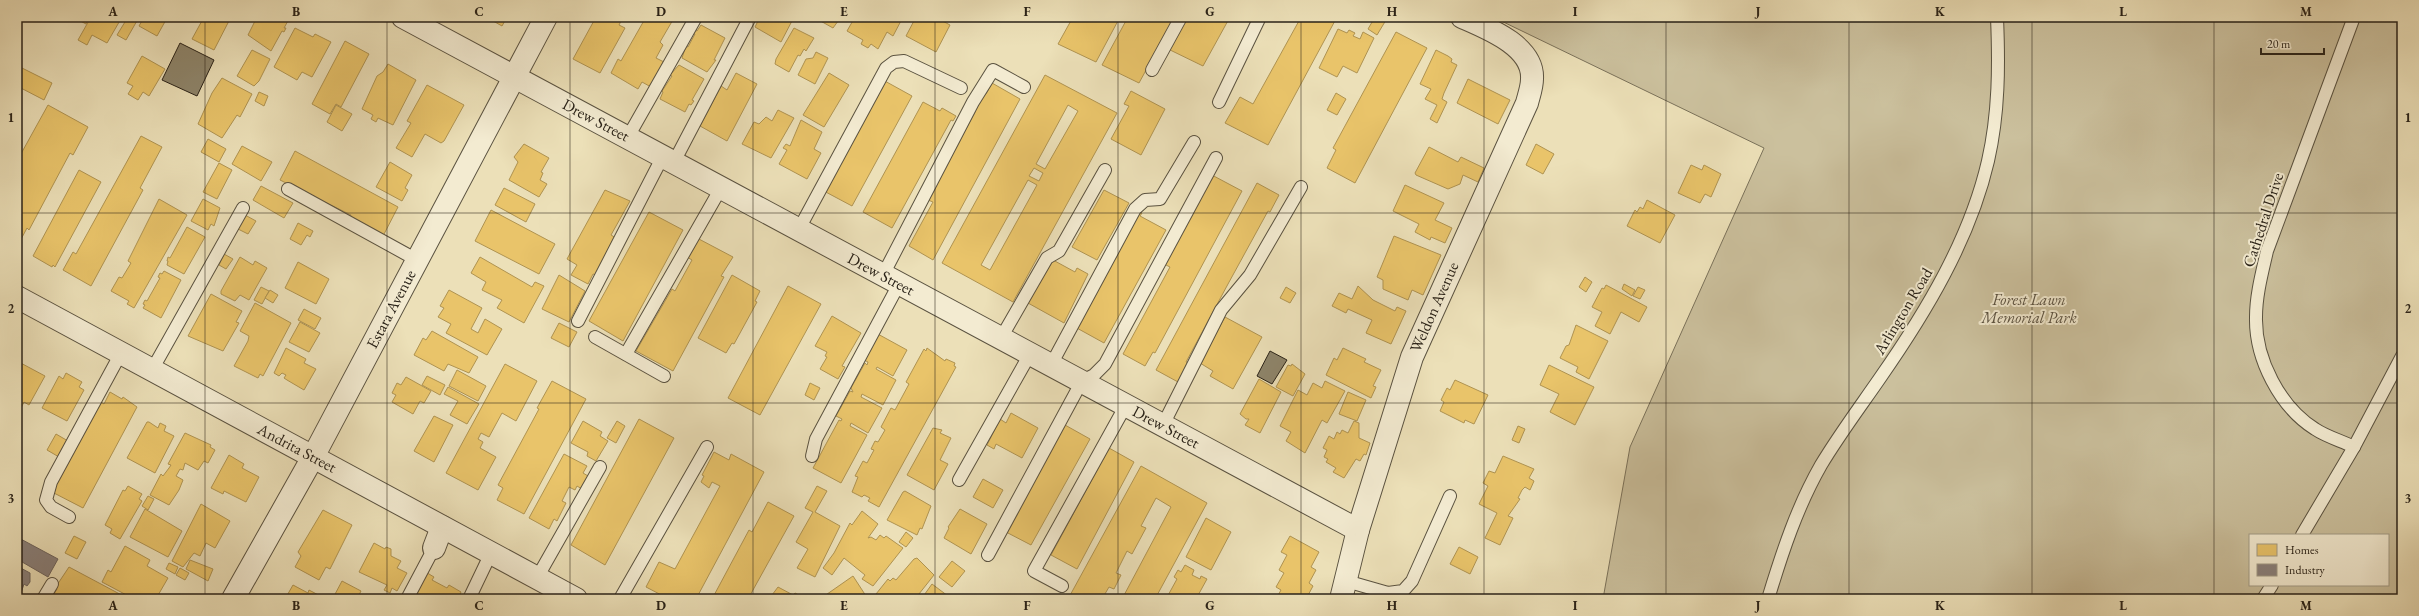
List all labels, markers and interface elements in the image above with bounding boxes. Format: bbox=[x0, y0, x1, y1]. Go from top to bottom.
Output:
text: A bbox=[107, 3, 118, 20]
text: B bbox=[292, 3, 300, 20]
text: C bbox=[474, 3, 484, 20]
text: D bbox=[656, 3, 666, 20]
text: E bbox=[840, 3, 848, 20]
text: F bbox=[1023, 3, 1031, 20]
text: G bbox=[1205, 3, 1215, 20]
text: H bbox=[1387, 3, 1398, 20]
text: I bbox=[1573, 3, 1578, 20]
text: J bbox=[1754, 3, 1761, 20]
text: K bbox=[1935, 3, 1946, 20]
text: L bbox=[2119, 3, 2127, 20]
text: M bbox=[2300, 3, 2312, 20]
scale bar bbox=[2261, 30, 2324, 56]
text: 20 m bbox=[2267, 36, 2291, 52]
street label: Drew Street bbox=[559, 94, 633, 146]
text: 1 bbox=[8, 109, 15, 126]
text: 1 bbox=[2405, 109, 2412, 126]
street label: Cathedral Drive bbox=[2238, 170, 2288, 270]
street label: Drew Street bbox=[844, 248, 918, 300]
street label: Weldon Avenue bbox=[1405, 259, 1463, 355]
street label: Arlington Road bbox=[1868, 263, 1938, 359]
street label: Estara Avenue bbox=[361, 266, 421, 352]
park label: Forest Lawn Memorial Park bbox=[1980, 289, 2077, 328]
text: 2 bbox=[8, 300, 15, 317]
text: 2 bbox=[2405, 300, 2412, 317]
street label: Drew Street bbox=[1129, 401, 1203, 453]
street label: Andrita Street bbox=[253, 418, 340, 478]
text: 3 bbox=[8, 490, 15, 507]
text: 3 bbox=[2405, 490, 2412, 507]
legend bbox=[2249, 534, 2389, 586]
text: Homes bbox=[2285, 542, 2319, 558]
text: Industry bbox=[2285, 562, 2325, 578]
text: A bbox=[107, 597, 118, 614]
text: B bbox=[292, 597, 300, 614]
text: C bbox=[474, 597, 484, 614]
text: D bbox=[656, 597, 666, 614]
text: E bbox=[840, 597, 848, 614]
text: F bbox=[1023, 597, 1031, 614]
text: G bbox=[1205, 597, 1215, 614]
text: H bbox=[1387, 597, 1398, 614]
text: I bbox=[1573, 597, 1578, 614]
text: J bbox=[1754, 597, 1761, 614]
text: K bbox=[1935, 597, 1946, 614]
text: L bbox=[2119, 597, 2127, 614]
text: M bbox=[2300, 597, 2312, 614]

